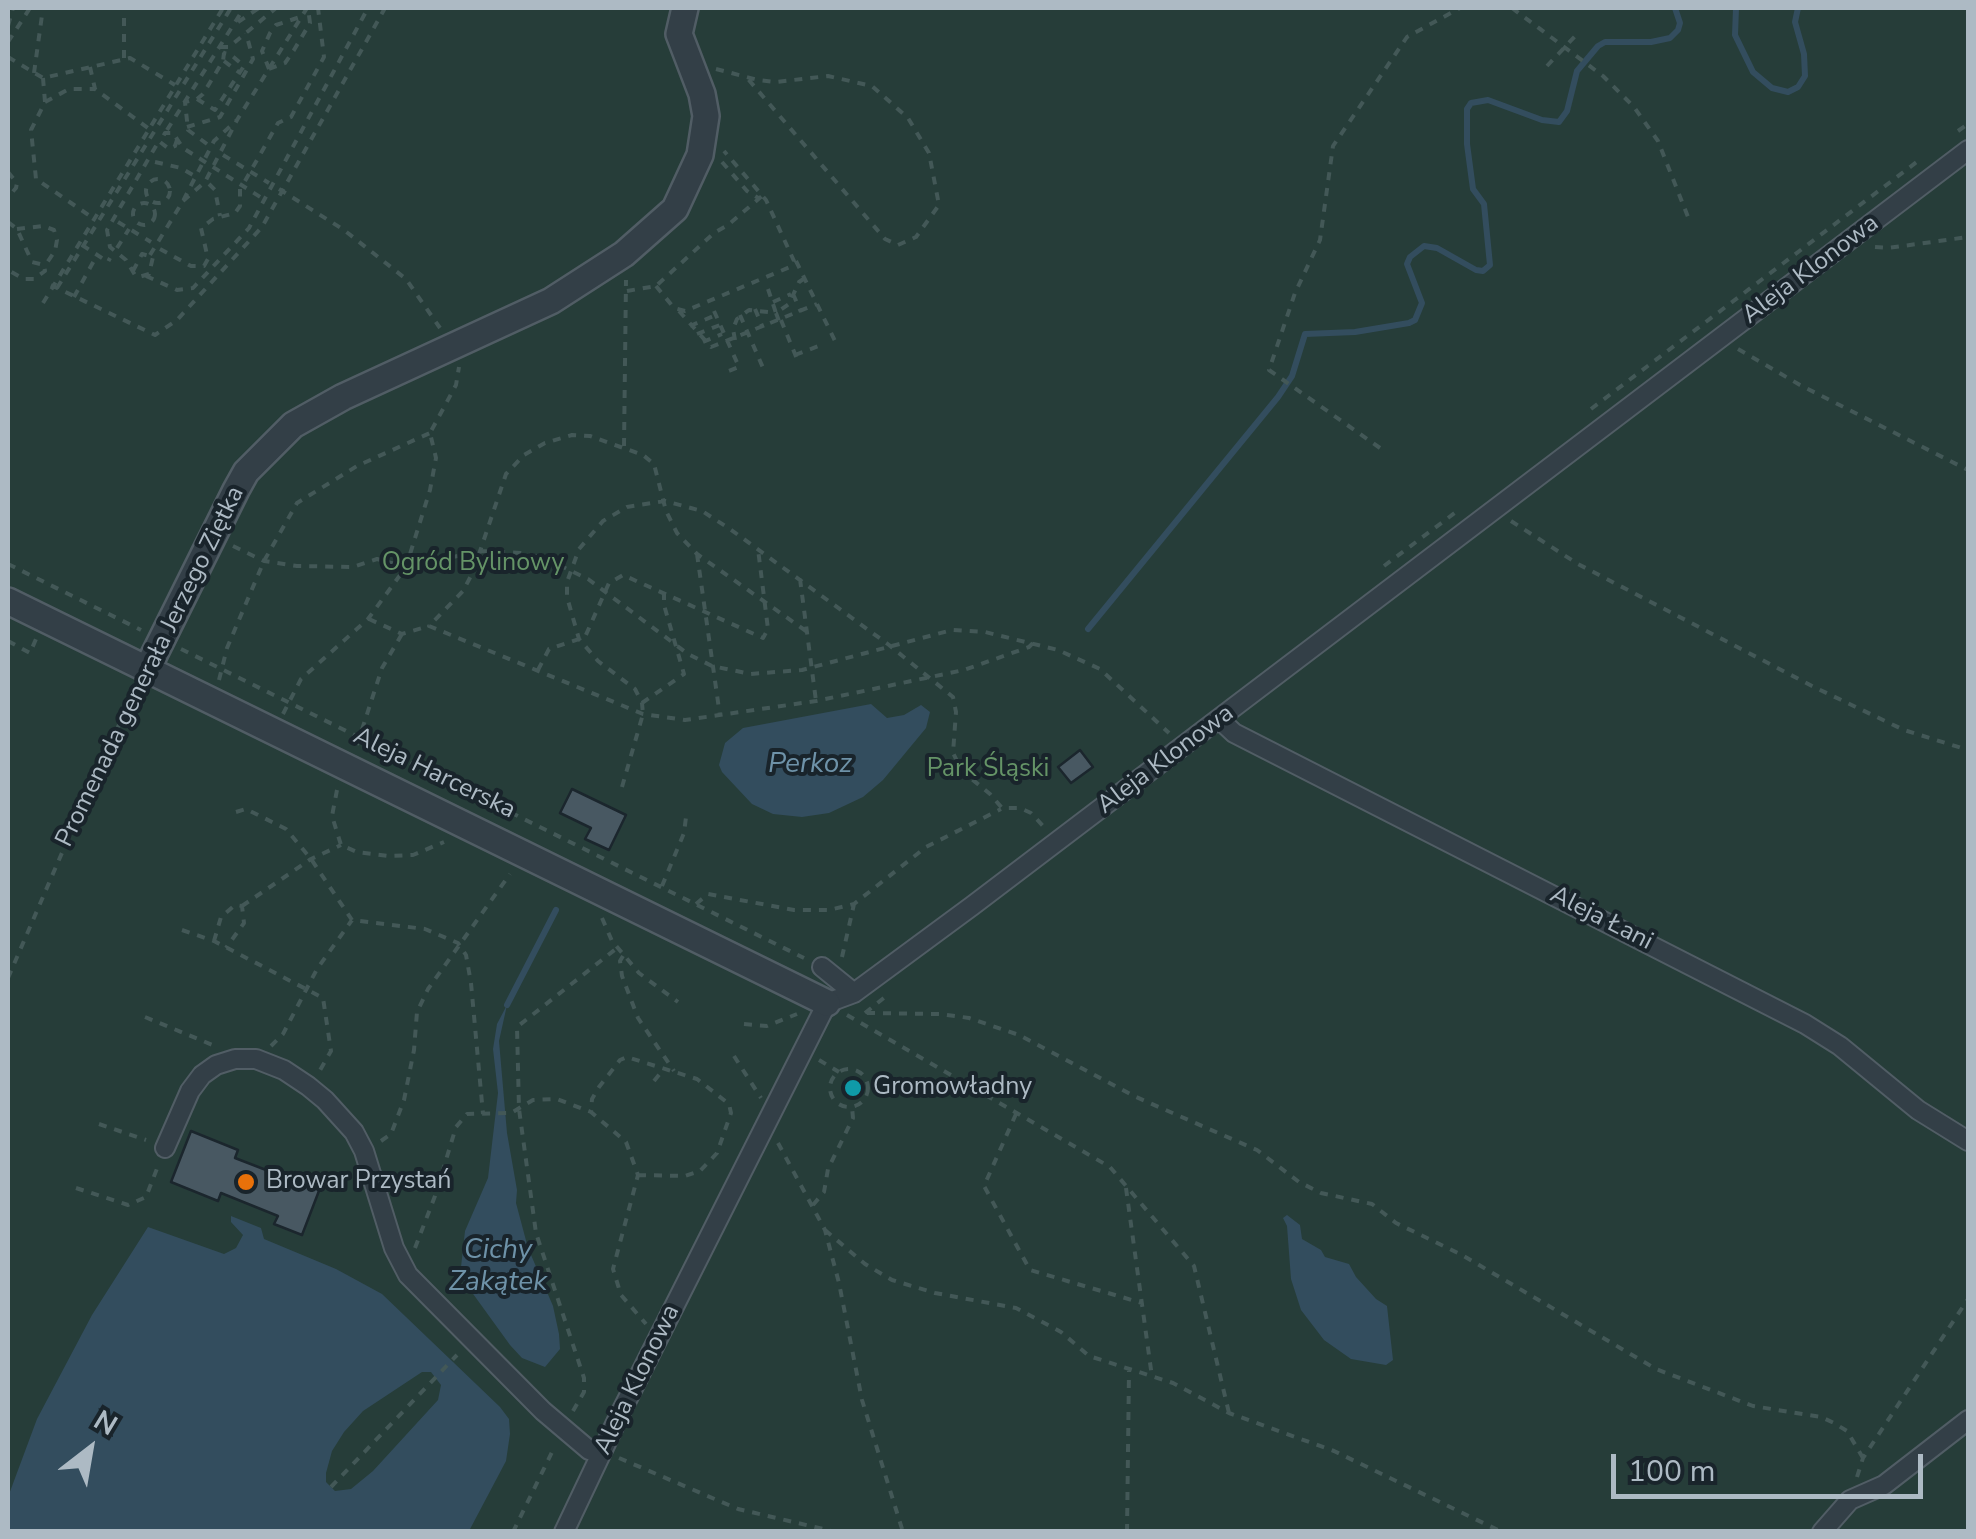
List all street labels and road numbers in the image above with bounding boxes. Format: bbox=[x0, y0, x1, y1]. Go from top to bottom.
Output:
street label: Aleja Klonowa bbox=[1737, 209, 1885, 331]
street label: Promenada generała Jerzego Ziętka bbox=[50, 482, 252, 852]
street label: Aleja Klonowa bbox=[1092, 699, 1240, 821]
street label: Aleja Harcerska bbox=[348, 722, 520, 826]
street label: Aleja Łani bbox=[1545, 880, 1657, 958]
street label: Aleja Klonowa bbox=[589, 1300, 687, 1460]

